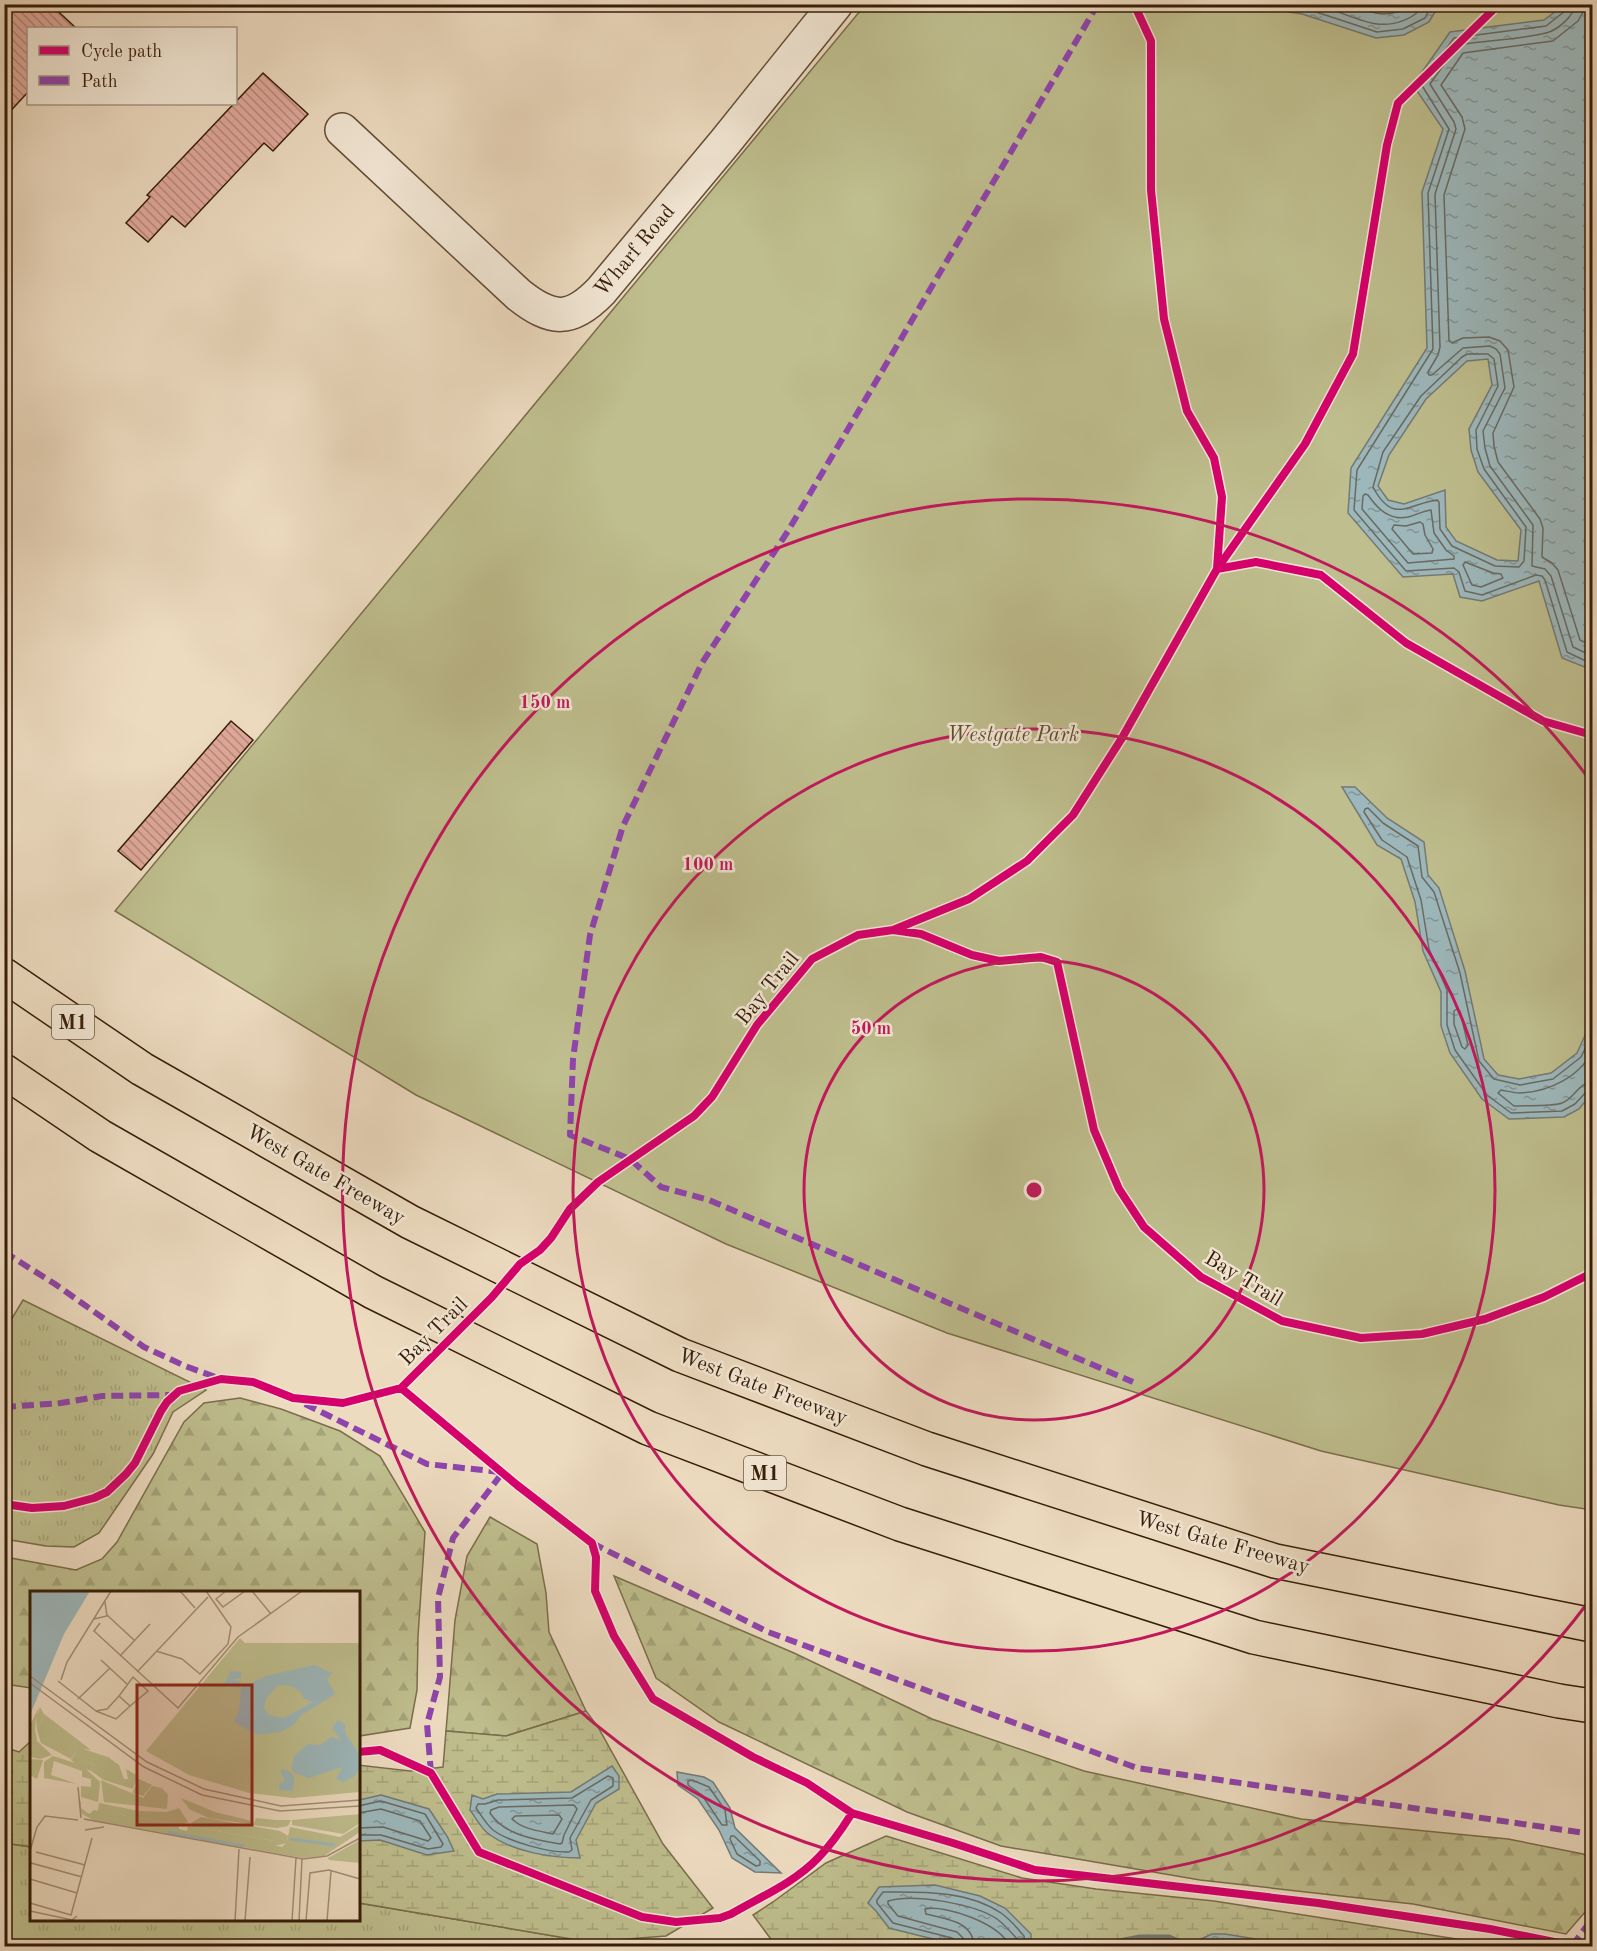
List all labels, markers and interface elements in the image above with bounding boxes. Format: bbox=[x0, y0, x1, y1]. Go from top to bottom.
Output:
legend bbox=[27, 27, 237, 105]
text: Cycle path bbox=[81, 43, 162, 61]
text: Path bbox=[81, 73, 118, 91]
street label: Wharf Road bbox=[591, 201, 679, 301]
text: 150 m bbox=[520, 694, 570, 712]
park label: Westgate Park bbox=[947, 725, 1079, 746]
text: 100 m bbox=[683, 856, 733, 874]
street label: Bay Trail bbox=[733, 948, 804, 1029]
road number: M1 bbox=[52, 1005, 94, 1039]
text: 50 m bbox=[851, 1020, 891, 1038]
street label: West Gate Freeway bbox=[242, 1121, 408, 1229]
centre of rings bbox=[1024, 1180, 1044, 1200]
street label: Bay Trail bbox=[1201, 1248, 1286, 1311]
street label: Bay Trail bbox=[396, 1294, 472, 1370]
street label: West Gate Freeway bbox=[675, 1345, 850, 1429]
road number: M1 bbox=[744, 1456, 786, 1490]
street label: West Gate Freeway bbox=[1133, 1509, 1312, 1578]
inset map bbox=[30, 1591, 360, 1921]

